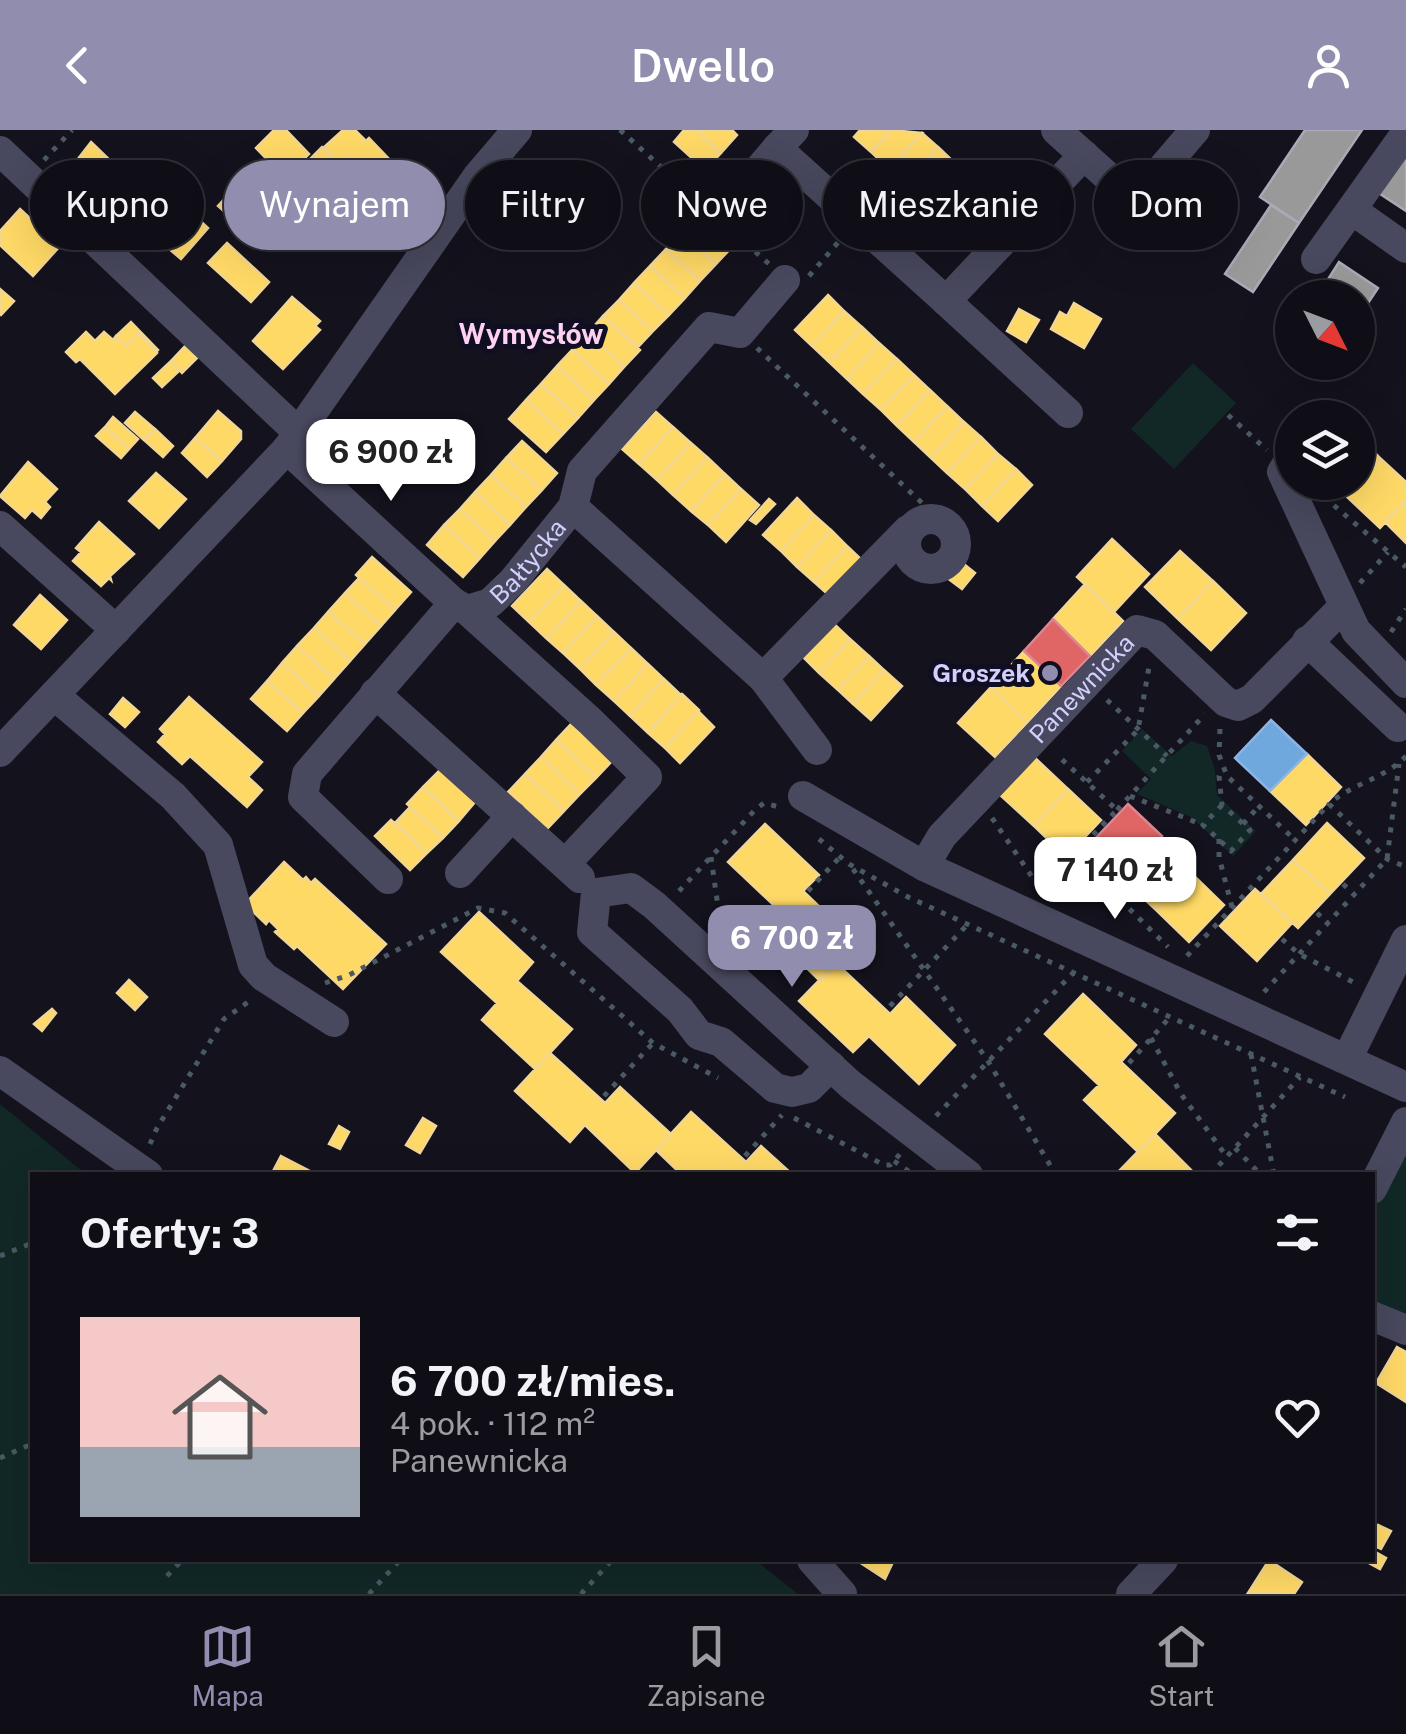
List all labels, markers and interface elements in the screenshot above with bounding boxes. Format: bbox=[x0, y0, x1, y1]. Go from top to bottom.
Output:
icon: back bbox=[50, 38, 105, 93]
icon: person bbox=[1301, 38, 1356, 93]
text: Dwello bbox=[631, 39, 775, 92]
chip: Kupno bbox=[30, 160, 204, 250]
chip: Wynajem bbox=[224, 160, 445, 250]
chip: Filtry bbox=[465, 160, 621, 250]
chip: Nowe bbox=[641, 160, 803, 250]
chip: Mieszkanie bbox=[823, 160, 1074, 250]
chip: Dom bbox=[1094, 160, 1238, 250]
north arrow bbox=[1275, 280, 1375, 380]
map controls bbox=[1275, 280, 1375, 500]
district label: Wymysłów bbox=[459, 317, 603, 350]
button: layers bbox=[1275, 400, 1375, 500]
pin: 6 900 zł bbox=[288, 419, 494, 504]
text: 6 900 zł bbox=[328, 433, 454, 470]
street label: Bałtycka bbox=[483, 513, 572, 610]
street label: Panewnicka bbox=[1023, 628, 1140, 749]
place label: Groszek bbox=[932, 658, 1030, 688]
marker: Groszek bbox=[1039, 662, 1061, 684]
pin: 7 140 zł bbox=[1012, 837, 1218, 922]
text: 7 140 zł bbox=[1056, 851, 1174, 888]
pin: 6 700 zł bbox=[689, 905, 895, 990]
text: 6 700 zł bbox=[730, 919, 854, 956]
icon: filters bbox=[1270, 1205, 1325, 1260]
text: Oferty: 3 bbox=[80, 1208, 260, 1257]
text: 6 700 zł/mies. bbox=[390, 1356, 675, 1405]
icon: home bbox=[160, 1357, 280, 1477]
icon: heart bbox=[1270, 1390, 1325, 1445]
text: 4 pok. · 112 m² bbox=[390, 1405, 595, 1442]
text: Panewnicka bbox=[390, 1442, 568, 1479]
tab: Mapa bbox=[192, 1619, 264, 1712]
tab: Zapisane bbox=[647, 1619, 766, 1712]
tab: Start bbox=[1149, 1619, 1214, 1712]

